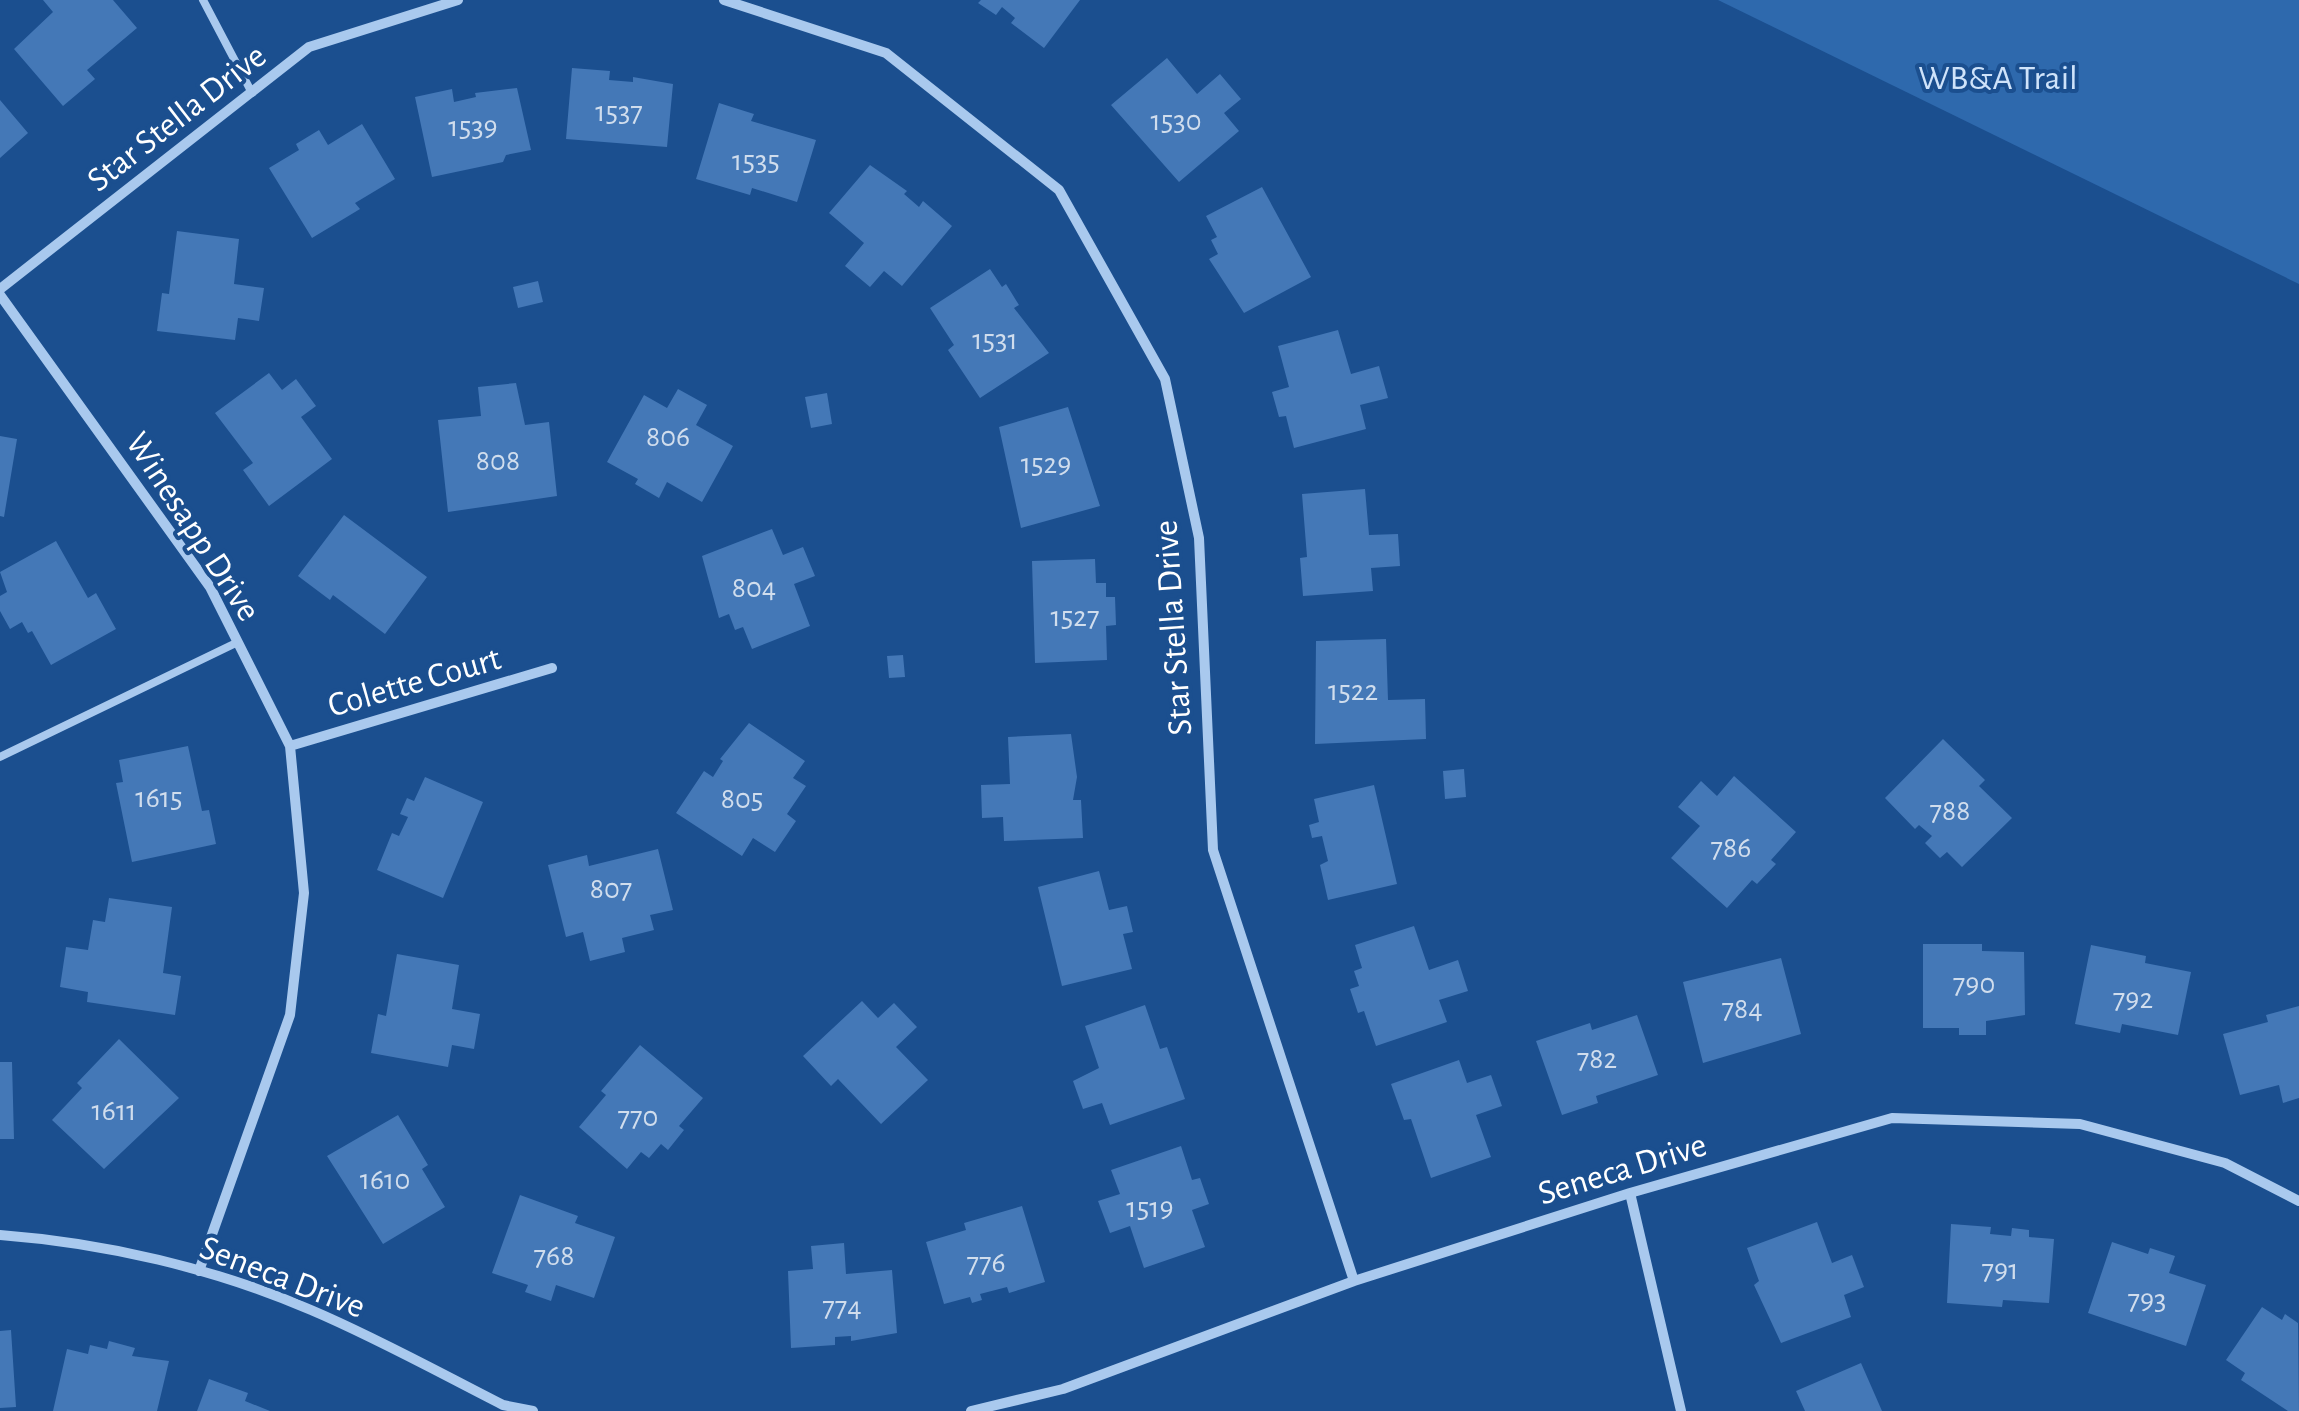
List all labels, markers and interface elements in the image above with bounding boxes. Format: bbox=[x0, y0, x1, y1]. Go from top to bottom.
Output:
street label: Star Stella Drive bbox=[81, 38, 273, 198]
park label: WB&A Trail bbox=[1918, 61, 2078, 96]
house number: 1537 bbox=[595, 97, 643, 127]
house number: 1530 bbox=[1150, 106, 1202, 136]
house number: 1539 bbox=[448, 112, 498, 142]
house number: 1535 bbox=[732, 146, 780, 176]
house number: 1531 bbox=[972, 325, 1018, 355]
house number: 806 bbox=[646, 422, 690, 452]
street label: Winesapp Drive bbox=[119, 426, 267, 627]
house number: 808 bbox=[476, 446, 520, 476]
house number: 1529 bbox=[1021, 449, 1071, 479]
street label: Star Stella Drive bbox=[1149, 519, 1198, 737]
house number: 804 bbox=[732, 573, 776, 603]
house number: 1527 bbox=[1050, 602, 1100, 632]
street label: Colette Court bbox=[324, 641, 505, 724]
house number: 1522 bbox=[1328, 676, 1378, 706]
house number: 1615 bbox=[135, 783, 183, 813]
house number: 805 bbox=[721, 784, 763, 814]
house number: 788 bbox=[1930, 796, 1970, 826]
house number: 786 bbox=[1711, 833, 1751, 863]
house number: 807 bbox=[590, 874, 632, 904]
house number: 790 bbox=[1953, 969, 1995, 999]
house number: 792 bbox=[2113, 984, 2153, 1014]
house number: 784 bbox=[1721, 994, 1763, 1024]
house number: 782 bbox=[1577, 1044, 1617, 1074]
house number: 1611 bbox=[91, 1096, 137, 1126]
house number: 770 bbox=[618, 1102, 658, 1132]
street label: Seneca Drive bbox=[1534, 1127, 1711, 1212]
house number: 1610 bbox=[360, 1165, 410, 1195]
house number: 1519 bbox=[1126, 1193, 1174, 1223]
street label: Seneca Drive bbox=[195, 1230, 370, 1325]
house number: 768 bbox=[534, 1241, 574, 1271]
house number: 776 bbox=[966, 1248, 1006, 1278]
house number: 791 bbox=[1982, 1255, 2018, 1285]
house number: 793 bbox=[2128, 1285, 2166, 1315]
house number: 774 bbox=[822, 1292, 862, 1322]

